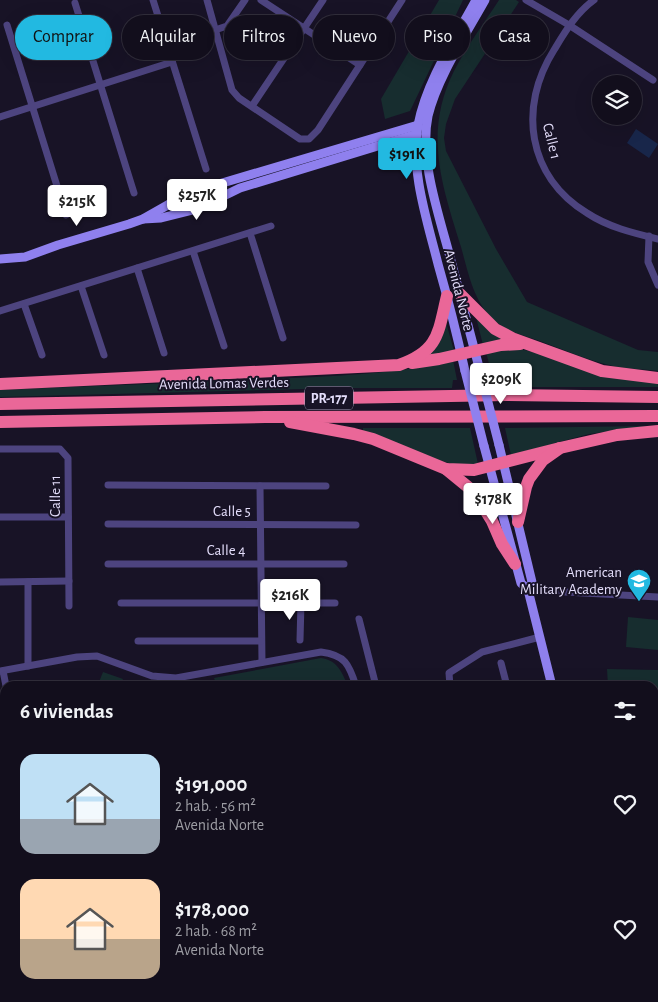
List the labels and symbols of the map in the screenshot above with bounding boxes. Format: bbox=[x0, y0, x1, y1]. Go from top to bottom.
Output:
street label: Calle 1 bbox=[540, 122, 563, 161]
pin: $191K bbox=[372, 138, 442, 180]
pin: $257K bbox=[162, 178, 232, 221]
pin: $215K bbox=[42, 184, 112, 227]
street label: Avenida Norte bbox=[441, 248, 476, 333]
pin: $209K bbox=[466, 362, 536, 405]
street label: Avenida Lomas Verdes bbox=[159, 375, 289, 392]
road number: PR-177 bbox=[305, 386, 353, 409]
street label: Calle 11 bbox=[48, 475, 63, 517]
pin: $178K bbox=[458, 482, 528, 525]
street label: Calle 5 bbox=[213, 504, 251, 519]
street label: Calle 4 bbox=[207, 543, 245, 558]
place label: American Military Academy bbox=[520, 565, 623, 597]
school or university icon: American Military Academy bbox=[626, 568, 652, 602]
pin: $216K bbox=[255, 578, 325, 621]

